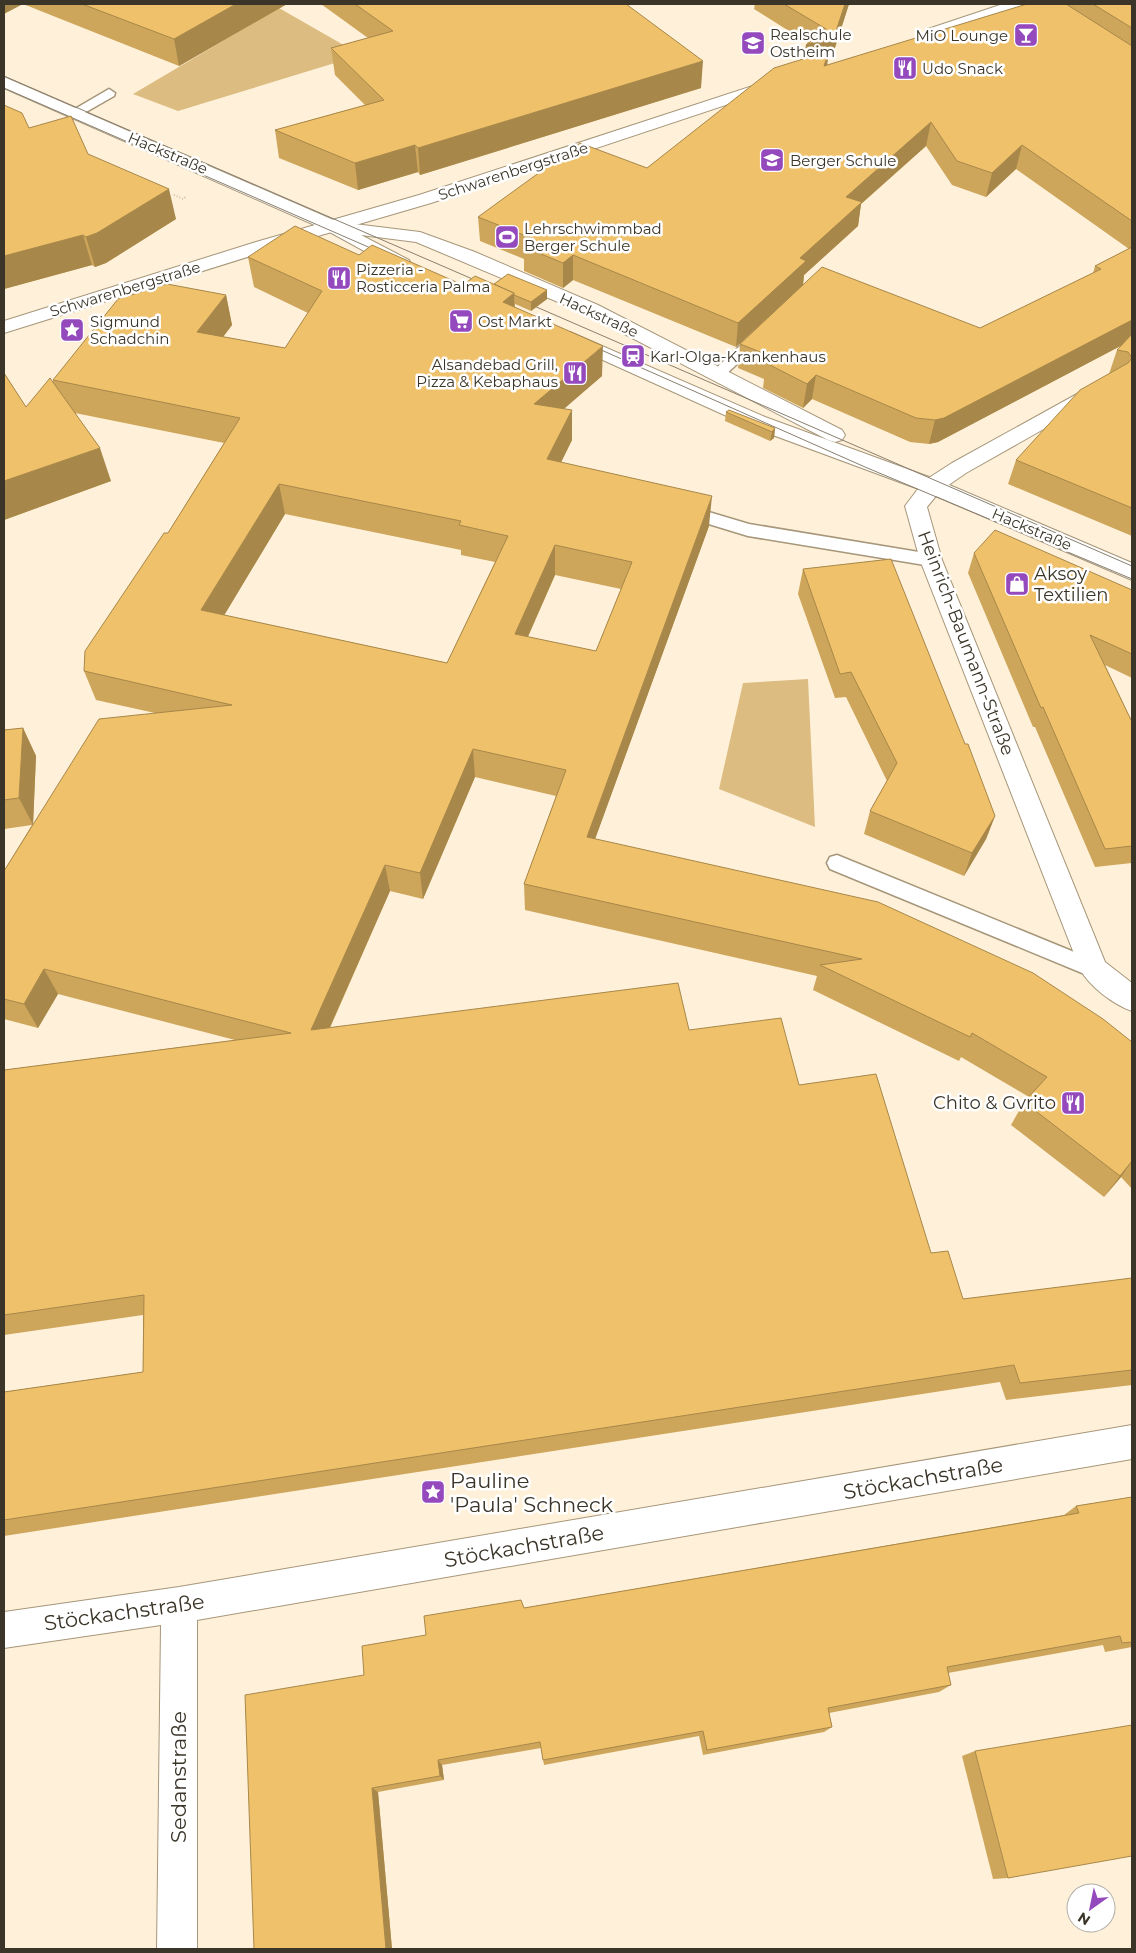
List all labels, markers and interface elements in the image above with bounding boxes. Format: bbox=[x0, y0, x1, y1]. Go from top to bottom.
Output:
bar icon: MiO Lounge bbox=[1013, 22, 1039, 48]
place label: Realschule Ostheim bbox=[770, 25, 852, 61]
place label: MiO Lounge bbox=[915, 26, 1008, 45]
school or university icon: Realschule Ostheim bbox=[740, 30, 766, 56]
restaurant icon: Udo Snack bbox=[892, 55, 918, 81]
place label: Udo Snack bbox=[922, 59, 1003, 78]
street label: Hackstraße bbox=[125, 128, 211, 178]
street label: Schwarenbergstraße bbox=[436, 138, 590, 204]
school or university icon: Berger Schule bbox=[759, 147, 785, 173]
place label: Berger Schule bbox=[790, 151, 896, 170]
place label: Lehrschwimmbad Berger Schule bbox=[524, 219, 662, 255]
sports icon: Lehrschwimmbad Berger Schule bbox=[494, 224, 520, 250]
street label: Schwarenbergstraße bbox=[47, 257, 203, 321]
place label: Pizzeria - Rosticceria Palma bbox=[356, 260, 490, 296]
restaurant icon: Pizzeria - Rosticceria Palma bbox=[326, 265, 352, 291]
street label: Hackstraße bbox=[557, 288, 641, 342]
supermarket icon: Ost Markt bbox=[448, 308, 474, 334]
place label: Sigmund Schadchin bbox=[90, 312, 169, 348]
place label: Ost Markt bbox=[478, 312, 552, 331]
place icon: Sigmund Schadchin bbox=[59, 317, 85, 343]
station icon: Karl-Olga-Krankenhaus bbox=[620, 343, 646, 369]
place label: Karl-Olga-Krankenhaus bbox=[650, 347, 826, 366]
place label: Alsandebad Grill, Pizza & Kebaphaus bbox=[416, 355, 558, 391]
restaurant icon: Alsandebad Grill, Pizza & Kebaphaus bbox=[562, 360, 588, 386]
street label: Hackstraße bbox=[989, 504, 1075, 554]
street label: Heinrich-Baumann-Straße bbox=[913, 528, 1019, 759]
place label: Aksoy Textilien bbox=[1034, 563, 1108, 606]
shop icon: Aksoy Textilien bbox=[1004, 571, 1030, 597]
restaurant icon: Chito & Gvrito bbox=[1060, 1090, 1086, 1116]
place label: Chito & Gvrito bbox=[933, 1092, 1056, 1114]
street label: Stöckachstraße bbox=[841, 1452, 1005, 1504]
place label: Pauline 'Paula' Schneck bbox=[450, 1468, 614, 1517]
place icon: Pauline 'Paula' Schneck bbox=[420, 1479, 446, 1505]
street label: Stöckachstraße bbox=[442, 1520, 606, 1572]
street label: Stöckachstraße bbox=[42, 1588, 206, 1636]
street label: Sedanstraße bbox=[166, 1711, 191, 1843]
north arrow bbox=[1066, 1883, 1116, 1933]
text: N bbox=[1074, 1908, 1094, 1930]

